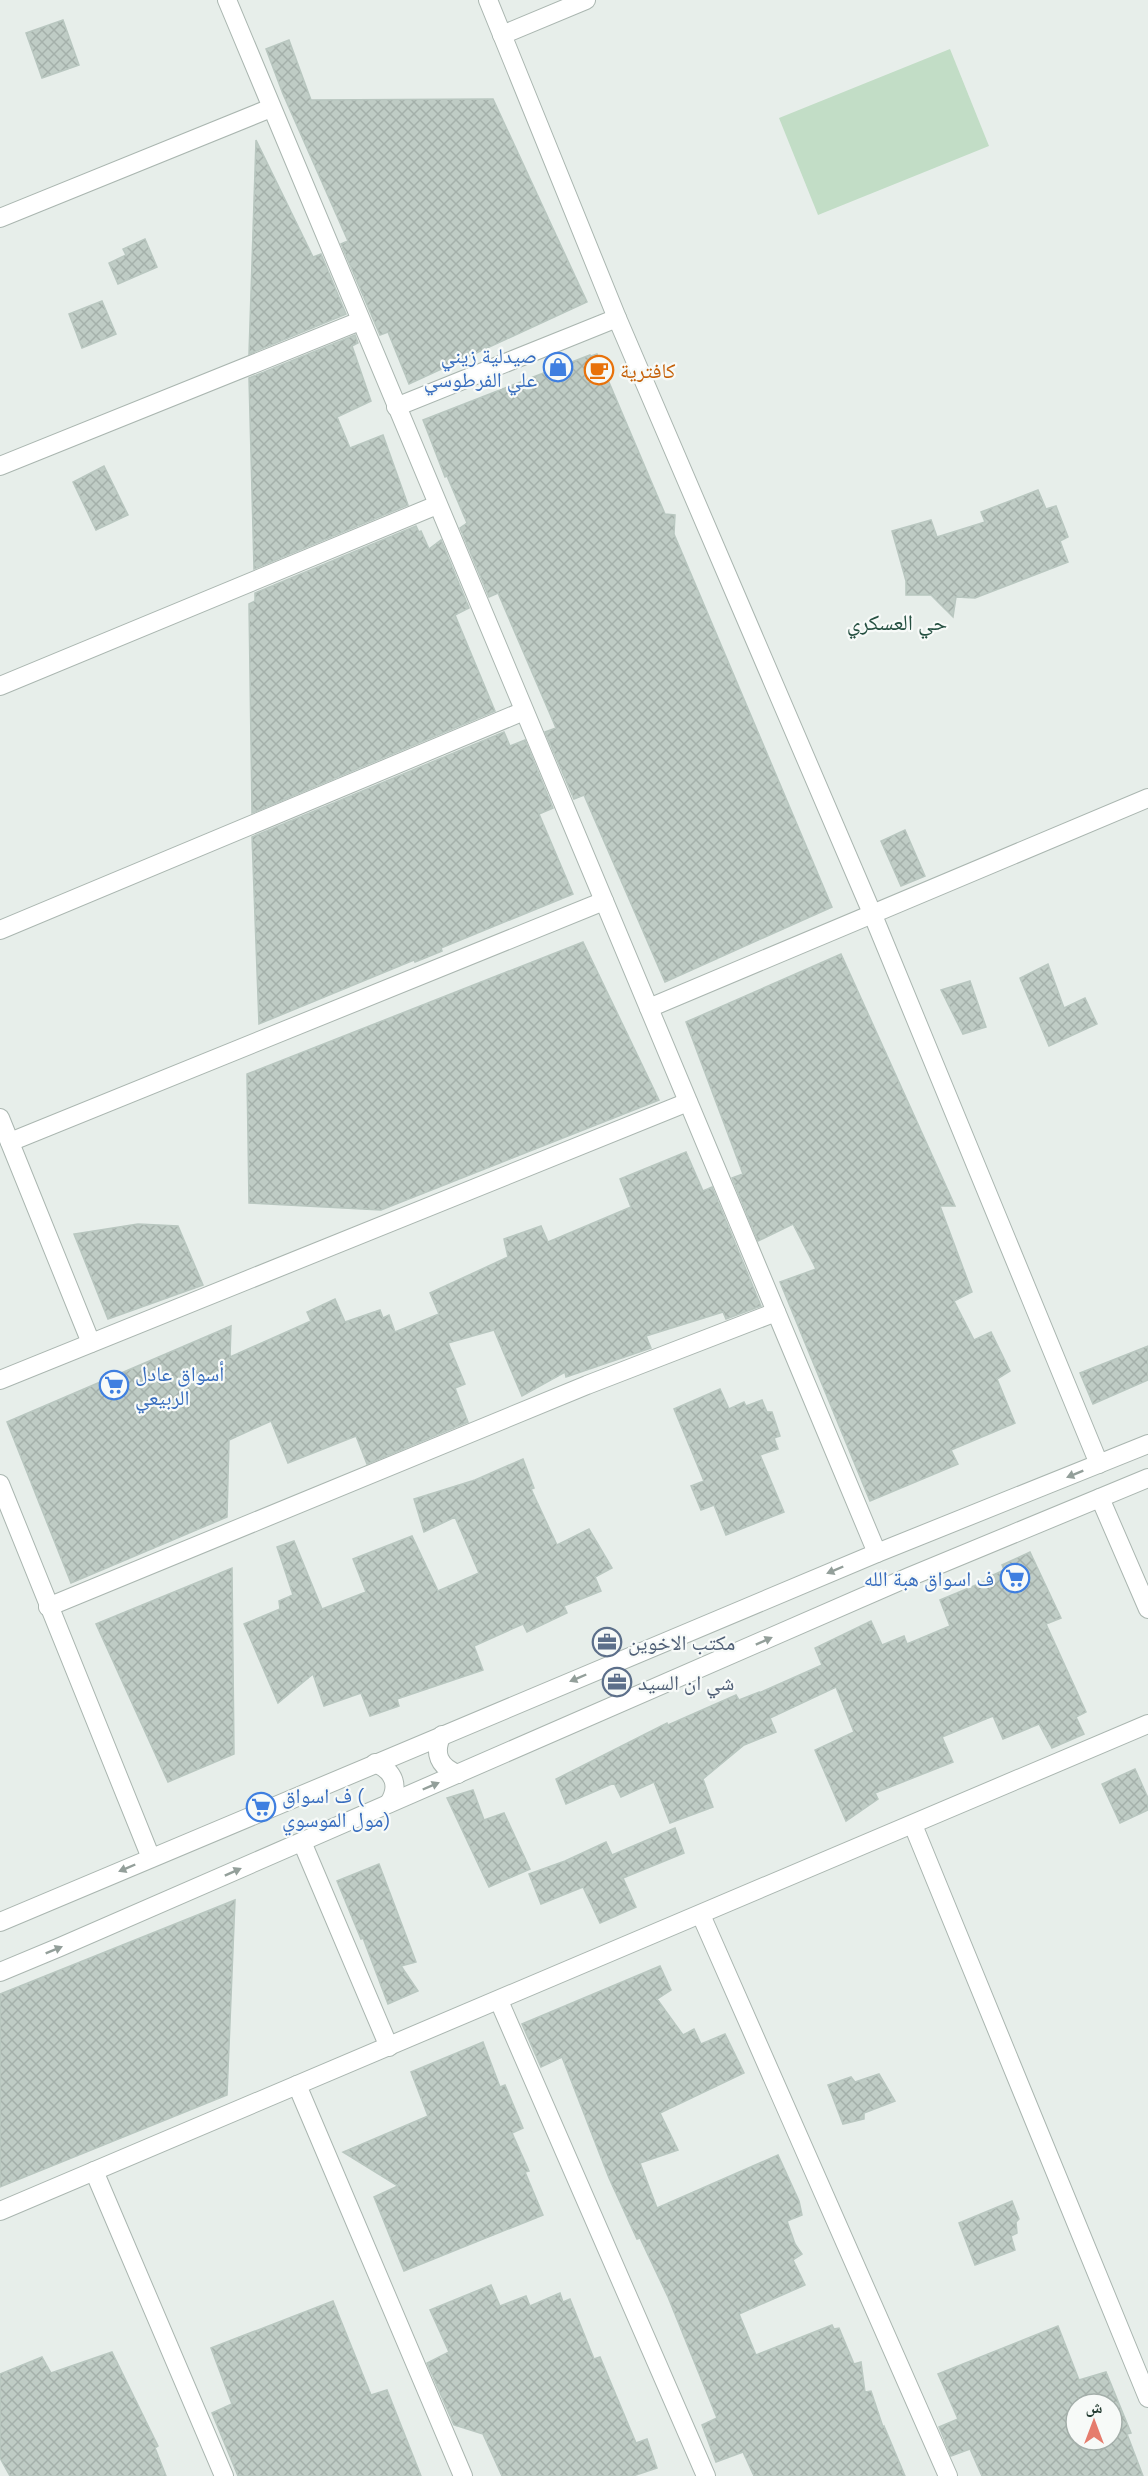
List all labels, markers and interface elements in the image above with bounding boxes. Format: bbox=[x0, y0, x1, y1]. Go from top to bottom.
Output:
place label: صيدلية زيني علي الفرطوسي bbox=[424, 341, 537, 396]
shop icon: صيدلية زيني علي الفرطوسي bbox=[542, 351, 574, 383]
cafe icon: كافترية bbox=[583, 354, 615, 386]
place label: كافترية bbox=[620, 356, 676, 384]
district label: حي العسكري bbox=[847, 607, 947, 639]
place label: أسواق عادل الربيعي bbox=[135, 1359, 224, 1414]
supermarket icon: أسواق عادل الربيعي bbox=[98, 1369, 130, 1401]
one-way arrow bbox=[1065, 1469, 1083, 1479]
supermarket icon: ف اسواق هبة الله bbox=[999, 1562, 1031, 1594]
place label: ف اسواق هبة الله bbox=[864, 1564, 994, 1592]
one-way arrow bbox=[827, 1566, 844, 1575]
office icon: مكتب الاخوين bbox=[591, 1626, 623, 1658]
place label: مكتب الاخوين bbox=[628, 1628, 735, 1656]
one-way arrow bbox=[755, 1636, 772, 1645]
office icon: شي ان السيد bbox=[601, 1666, 633, 1698]
place label: شي ان السيد bbox=[638, 1668, 734, 1699]
one-way arrow bbox=[569, 1674, 587, 1684]
one-way arrow bbox=[422, 1780, 440, 1790]
place label: ف اسواق ( مول الموسوي) bbox=[282, 1781, 390, 1836]
supermarket icon: ف اسواق ( مول الموسوي) bbox=[245, 1791, 277, 1823]
one-way arrow bbox=[118, 1863, 136, 1873]
one-way arrow bbox=[224, 1867, 242, 1876]
one-way arrow bbox=[46, 1945, 64, 1955]
north arrow bbox=[1064, 2392, 1124, 2452]
text: ش bbox=[1086, 2397, 1103, 2417]

